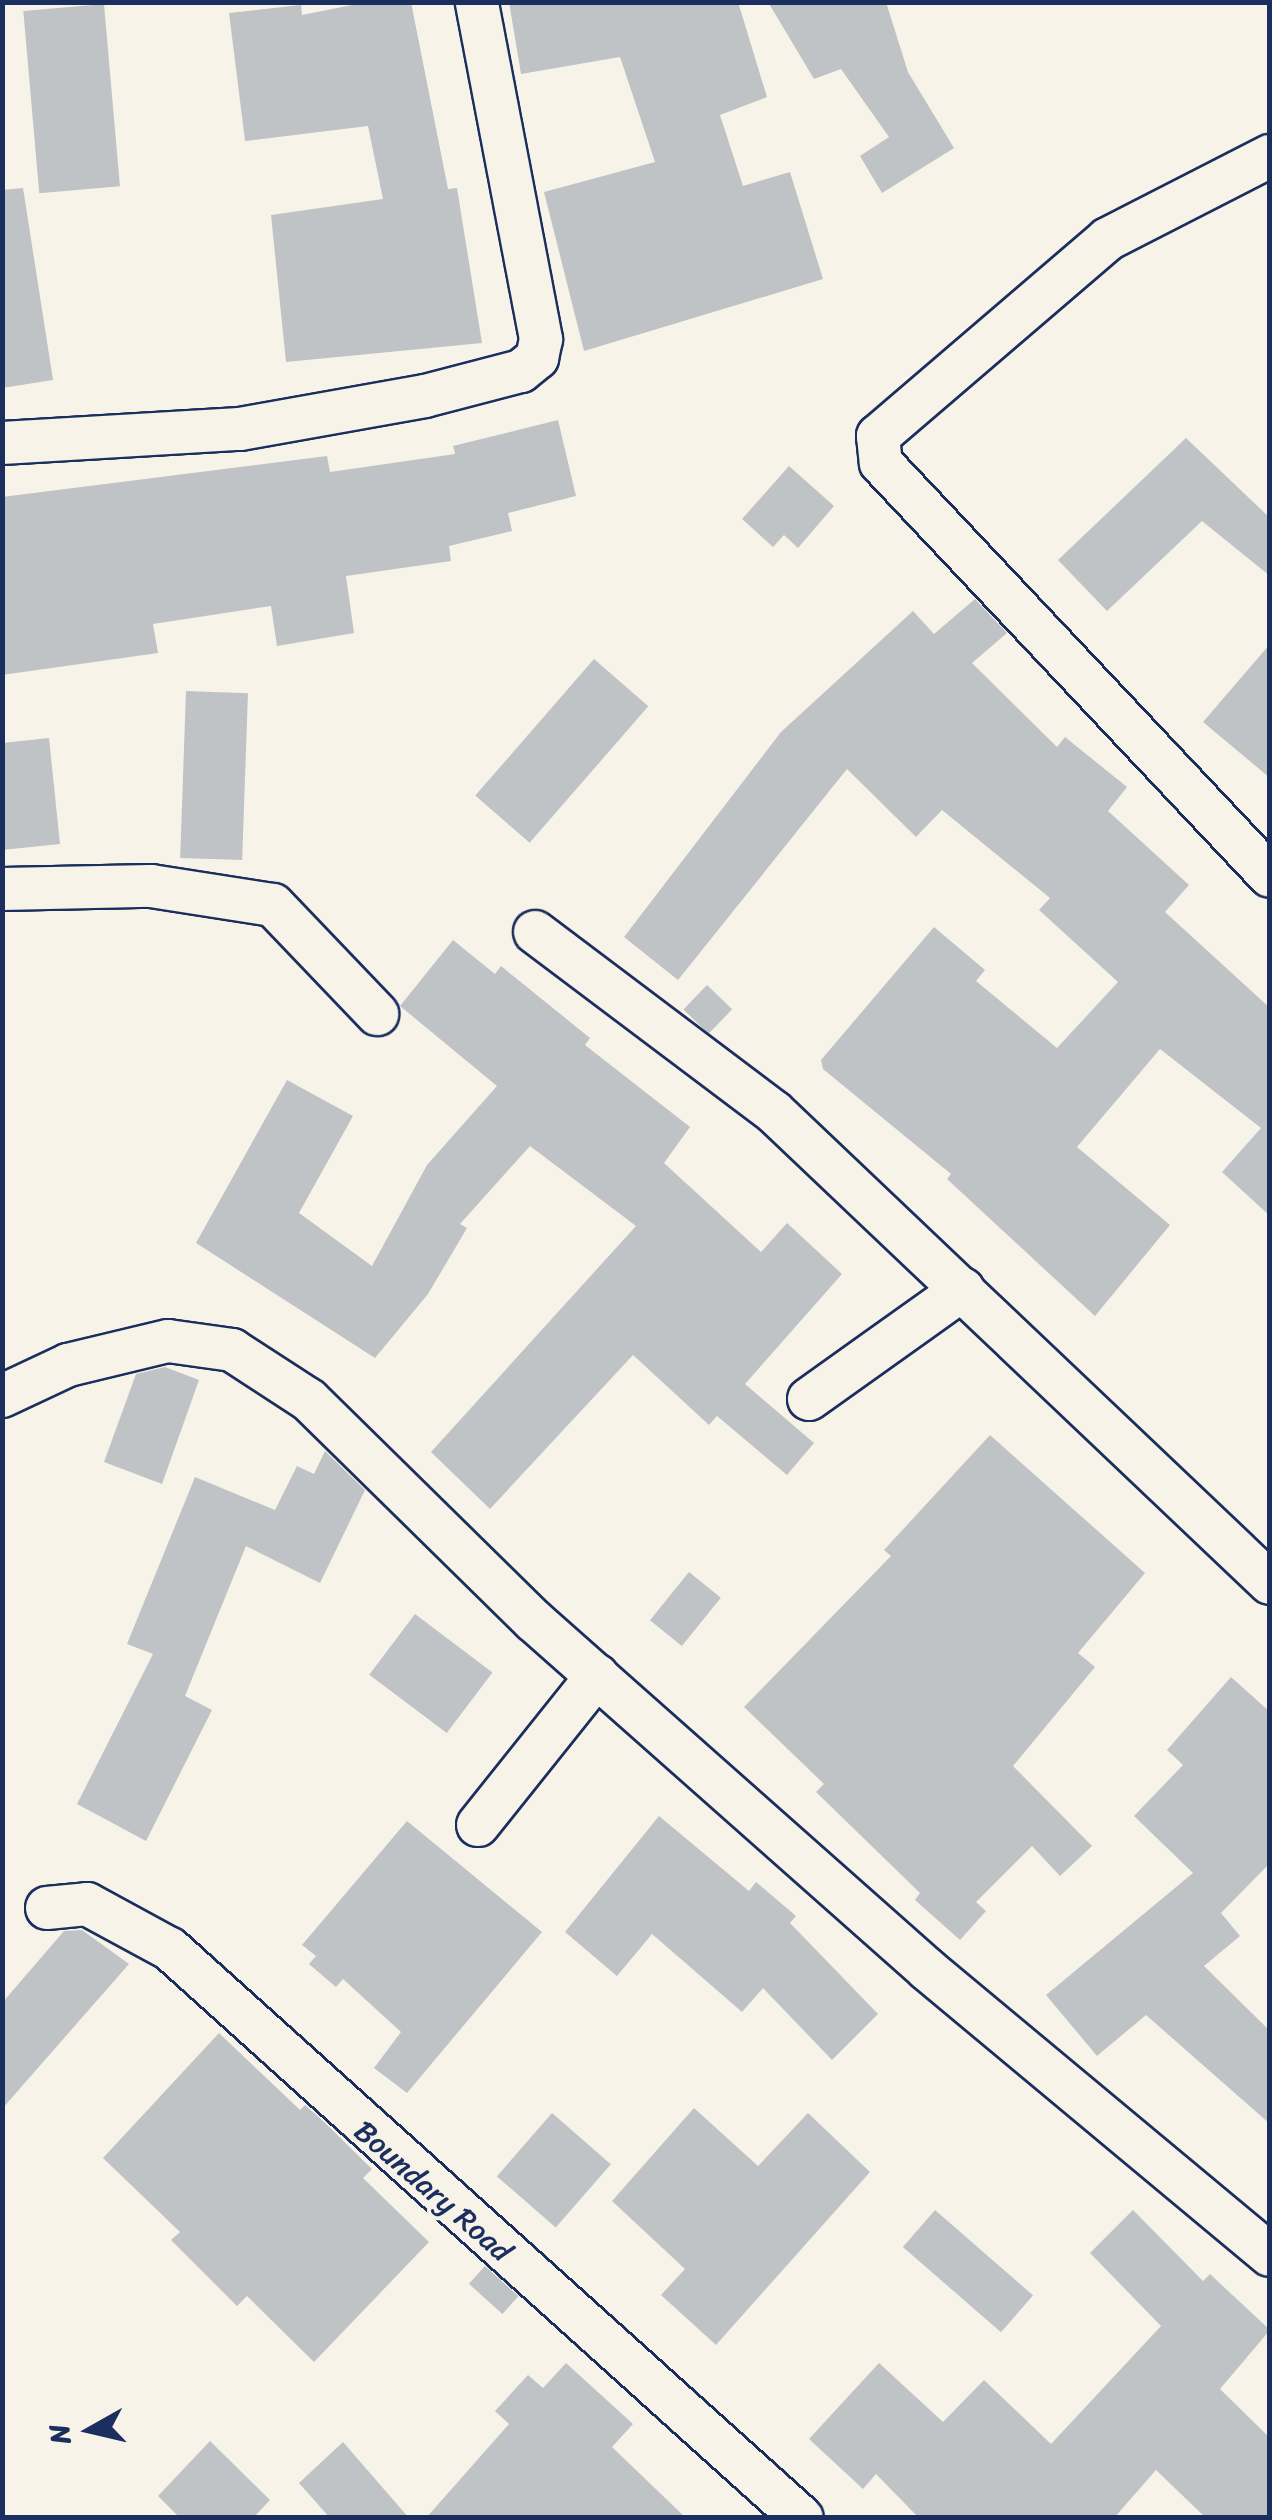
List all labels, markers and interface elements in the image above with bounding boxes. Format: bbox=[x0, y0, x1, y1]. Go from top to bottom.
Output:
street label: Boundary Road bbox=[347, 2113, 519, 2269]
north arrow bbox=[40, 2380, 140, 2480]
text: N bbox=[34, 2421, 85, 2447]

